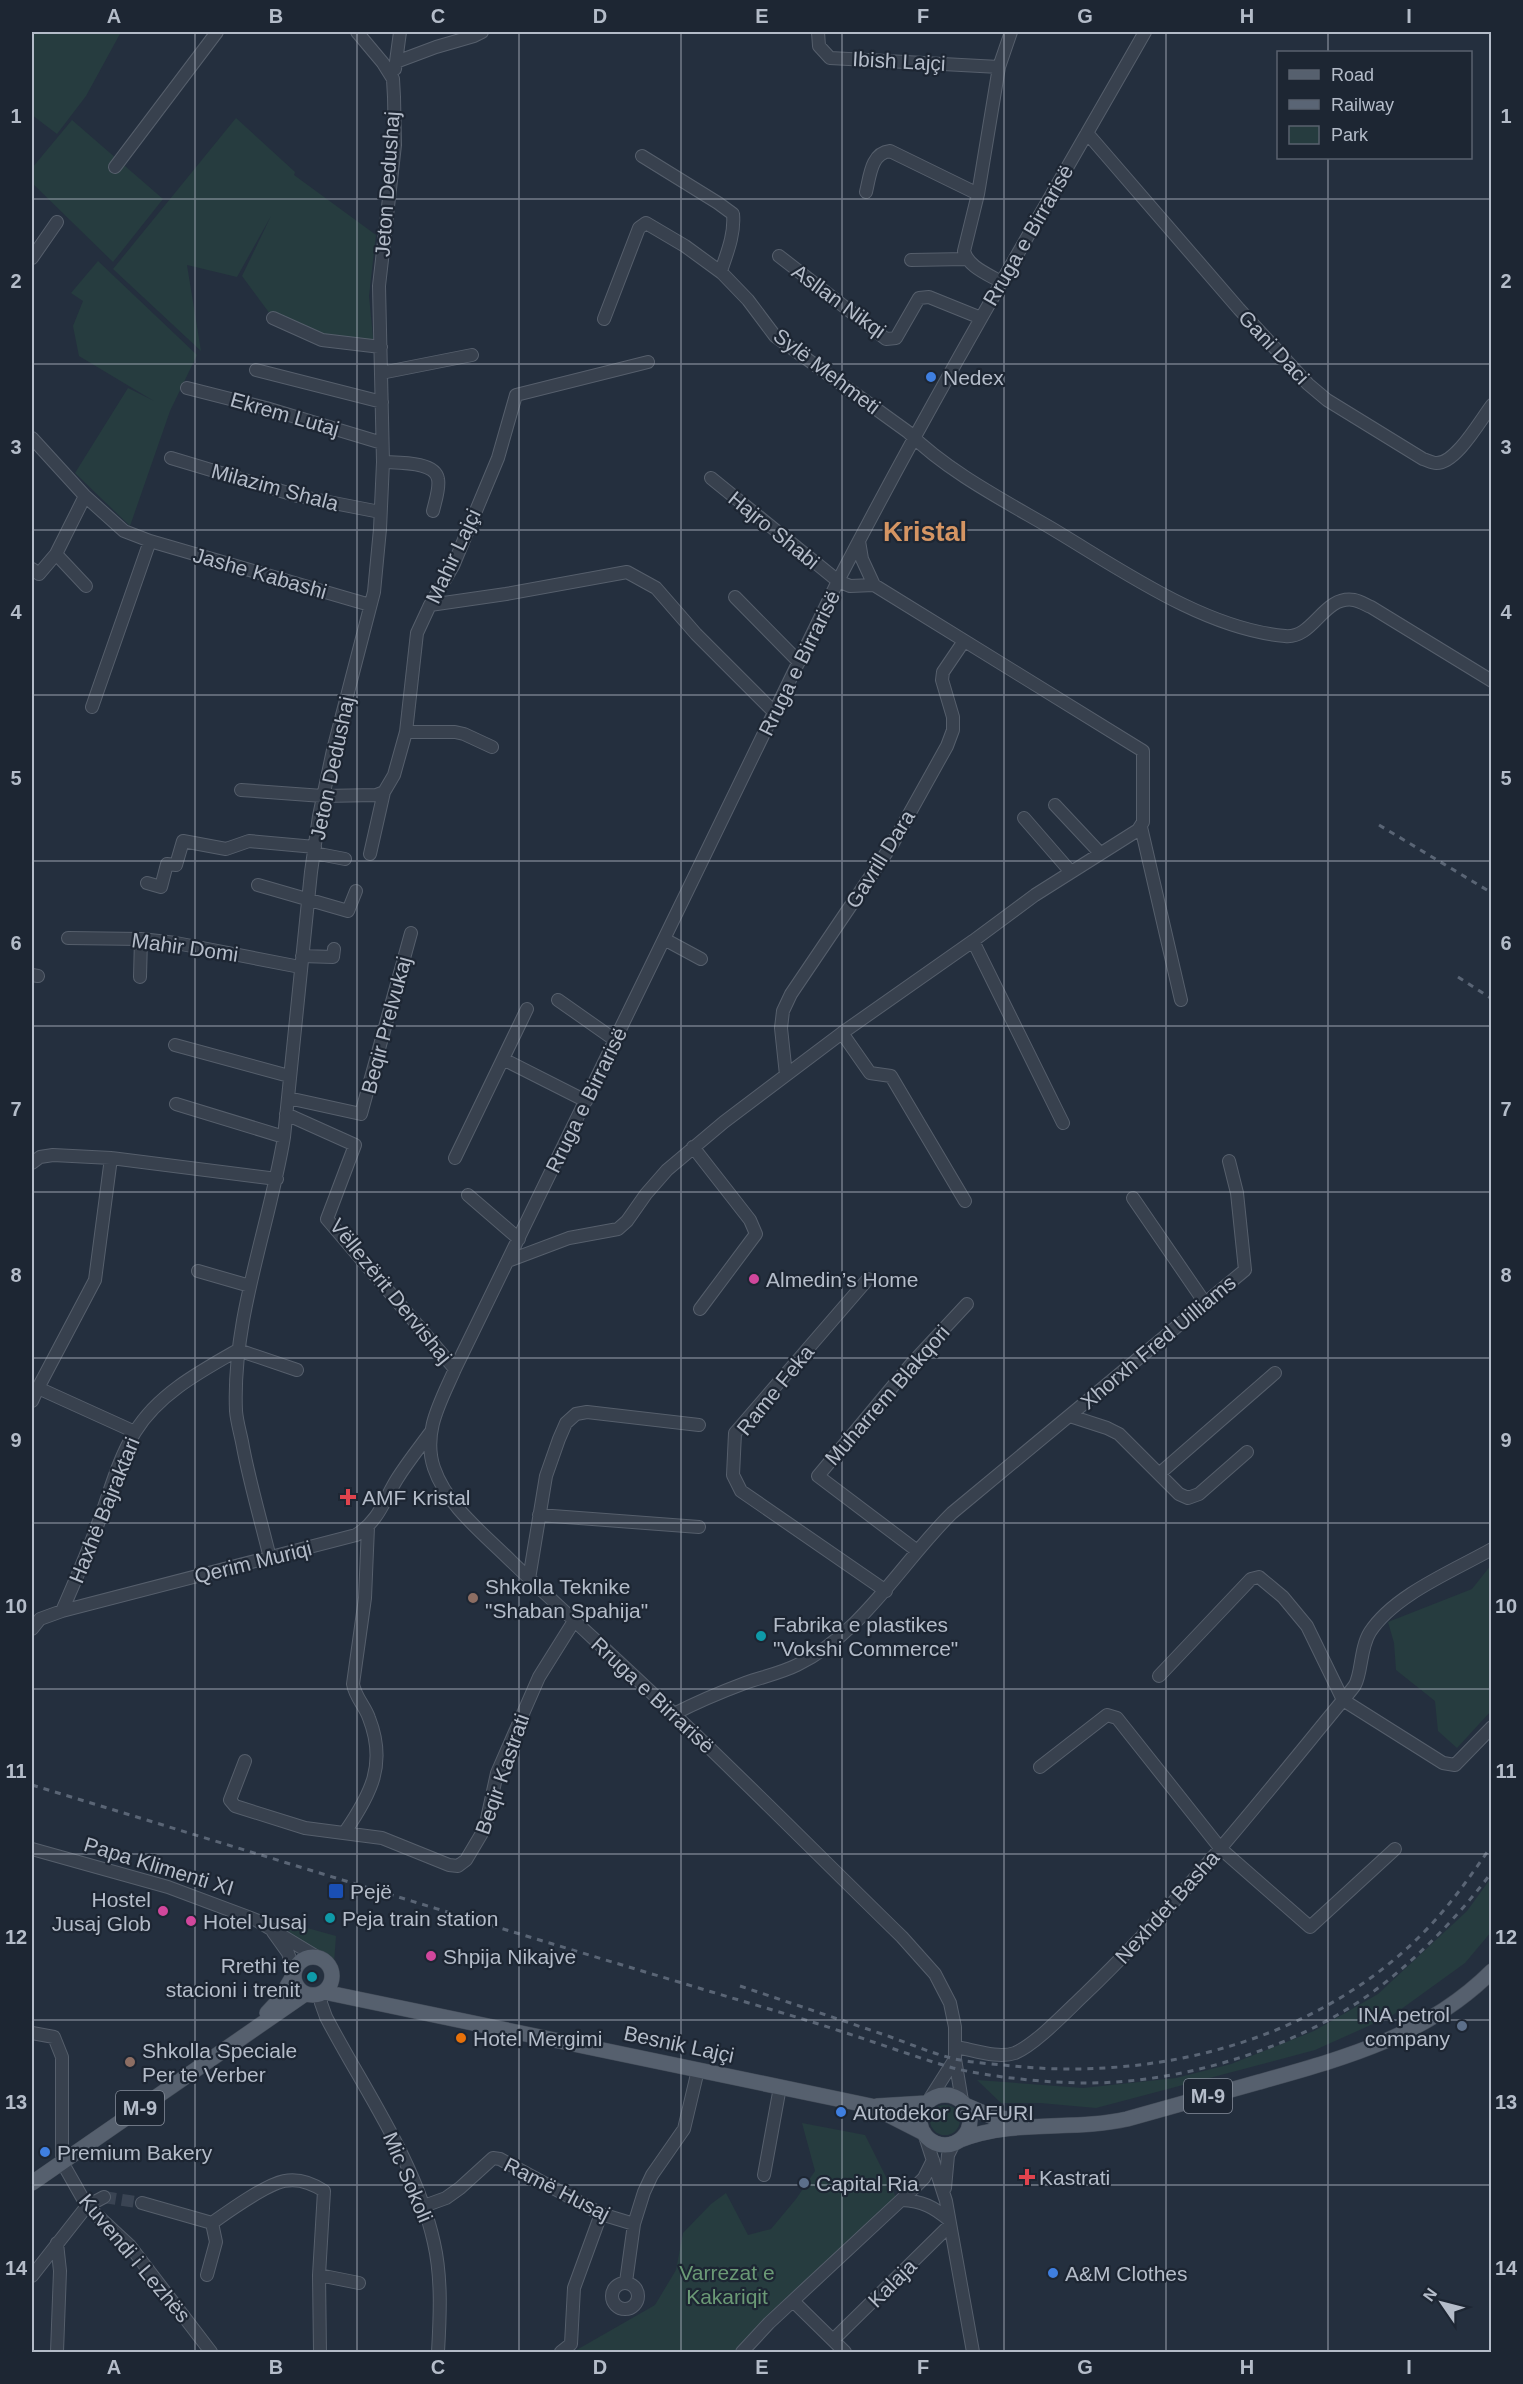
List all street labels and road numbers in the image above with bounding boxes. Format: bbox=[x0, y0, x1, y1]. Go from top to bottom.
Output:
street label: Ibish Lajçi bbox=[852, 47, 946, 75]
street label: Jeton Dedushaj bbox=[370, 110, 404, 258]
street label: Rruga e Birrarisë bbox=[978, 161, 1078, 309]
street label: Asllan Nikqi bbox=[788, 259, 890, 343]
street label: Gani Daci bbox=[1234, 305, 1314, 389]
street label: Sylë Mehmeti bbox=[769, 324, 885, 418]
street label: Ekrem Lutaj bbox=[228, 388, 342, 440]
street label: Milazim Shala bbox=[209, 459, 341, 515]
street label: Hajro Shabi bbox=[724, 487, 824, 573]
street label: Mahir Lajçi bbox=[421, 505, 485, 607]
street label: Jashe Kabashi bbox=[191, 543, 329, 603]
street label: Rruga e Birrarisë bbox=[754, 587, 844, 739]
street label: Jeton Dedushaj bbox=[306, 694, 358, 842]
street label: Gavrill Dara bbox=[841, 806, 919, 912]
street label: Mahir Domi bbox=[130, 928, 240, 966]
street label: Beqir Prelvukaj bbox=[357, 954, 415, 1096]
street label: Rruga e Birrarisë bbox=[541, 1024, 631, 1176]
street label: Vëllezërit Dervishaj bbox=[326, 1214, 456, 1368]
street label: Xhorxh Fred Uilliams bbox=[1076, 1271, 1240, 1413]
street label: Muharrem Blakqori bbox=[820, 1321, 954, 1469]
street label: Rame Feka bbox=[732, 1340, 818, 1439]
street label: Haxhë Bajraktari bbox=[64, 1434, 144, 1586]
street label: Qerim Muriqi bbox=[192, 1536, 314, 1588]
street label: Rruga e Birrarisë bbox=[587, 1632, 719, 1758]
street label: Beqir Kastrati bbox=[471, 1711, 533, 1837]
street label: Papa Klimenti XI bbox=[81, 1832, 237, 1900]
street label: Nexhdet Basha bbox=[1110, 1846, 1224, 1968]
street label: Besnik Lajçi bbox=[622, 2021, 736, 2067]
road number: M-9 bbox=[1184, 2079, 1232, 2113]
road number: M-9 bbox=[116, 2091, 164, 2125]
street label: Mic Sokoli bbox=[379, 2128, 437, 2226]
street label: Ramë Husaj bbox=[500, 2153, 614, 2225]
street label: Kuvendi i Lezhës bbox=[75, 2189, 195, 2327]
street label: Kalaja bbox=[863, 2254, 921, 2312]

